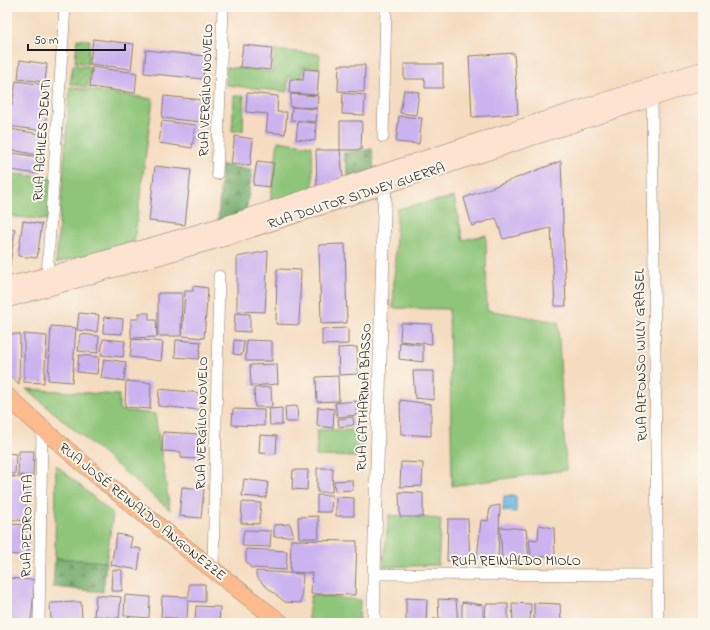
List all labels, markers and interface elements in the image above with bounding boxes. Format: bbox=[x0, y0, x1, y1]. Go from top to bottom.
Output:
street label: RUA VERGÍLIO NOVELO bbox=[194, 23, 219, 157]
scale bar bbox=[28, 26, 125, 52]
text: 50 m bbox=[34, 32, 58, 50]
street label: RUA ACHILES DENTI bbox=[28, 78, 57, 202]
street label: RUA DOUTOR SIDNEY GUERRA bbox=[265, 158, 448, 235]
street label: RUA ALFONSO WILLY GRASEL bbox=[629, 267, 654, 442]
street label: RUA CATHARINA BASSO bbox=[351, 323, 378, 471]
street label: RUA VERGÍLIO NOVELO bbox=[191, 356, 214, 490]
street label: RUA JOSÉ REINALDO ANGONEZZE bbox=[54, 438, 230, 586]
street label: RUA PEDRO AITA bbox=[16, 474, 39, 578]
street label: RUA REINALDO MIOLO bbox=[451, 551, 581, 572]

